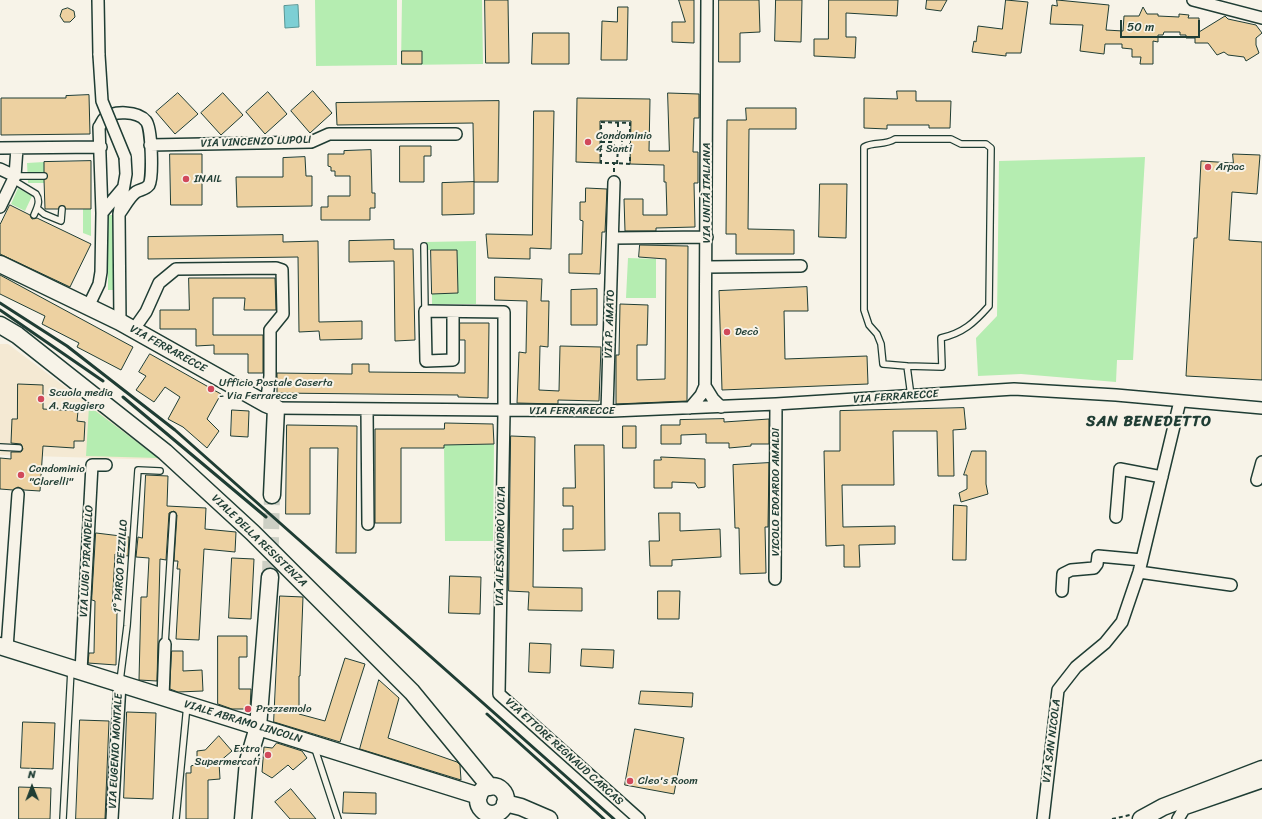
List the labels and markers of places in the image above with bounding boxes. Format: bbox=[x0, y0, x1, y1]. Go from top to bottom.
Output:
place label: Condominio 4 Santi bbox=[596, 129, 652, 155]
marker: Condominio 4 Santi bbox=[583, 137, 593, 147]
place label: Arpac bbox=[1216, 160, 1245, 174]
marker: Arpac bbox=[1203, 162, 1213, 172]
place label: INAIL bbox=[194, 172, 222, 186]
marker: INAIL bbox=[181, 174, 191, 184]
place label: Decò bbox=[735, 325, 758, 339]
marker: Decò bbox=[722, 327, 732, 337]
place label: Ufficio Postale Caserta - Via Ferrarecce bbox=[219, 376, 333, 402]
marker: Ufficio Postale Caserta - Via Ferrarecce bbox=[206, 384, 216, 394]
place label: Scuola media A. Ruggiero bbox=[49, 386, 113, 412]
marker: Scuola media A. Ruggiero bbox=[36, 394, 46, 404]
place label: Condominio "Clarelli" bbox=[29, 462, 85, 488]
marker: Condominio "Clarelli" bbox=[16, 470, 26, 480]
place label: Prezzemolo bbox=[256, 702, 312, 716]
marker: Prezzemolo bbox=[243, 704, 253, 714]
place label: Extra Supermercati bbox=[194, 742, 260, 768]
marker: Extra Supermercati bbox=[263, 750, 273, 760]
place label: Cleo's Room bbox=[638, 774, 698, 788]
marker: Cleo's Room bbox=[625, 776, 635, 786]

